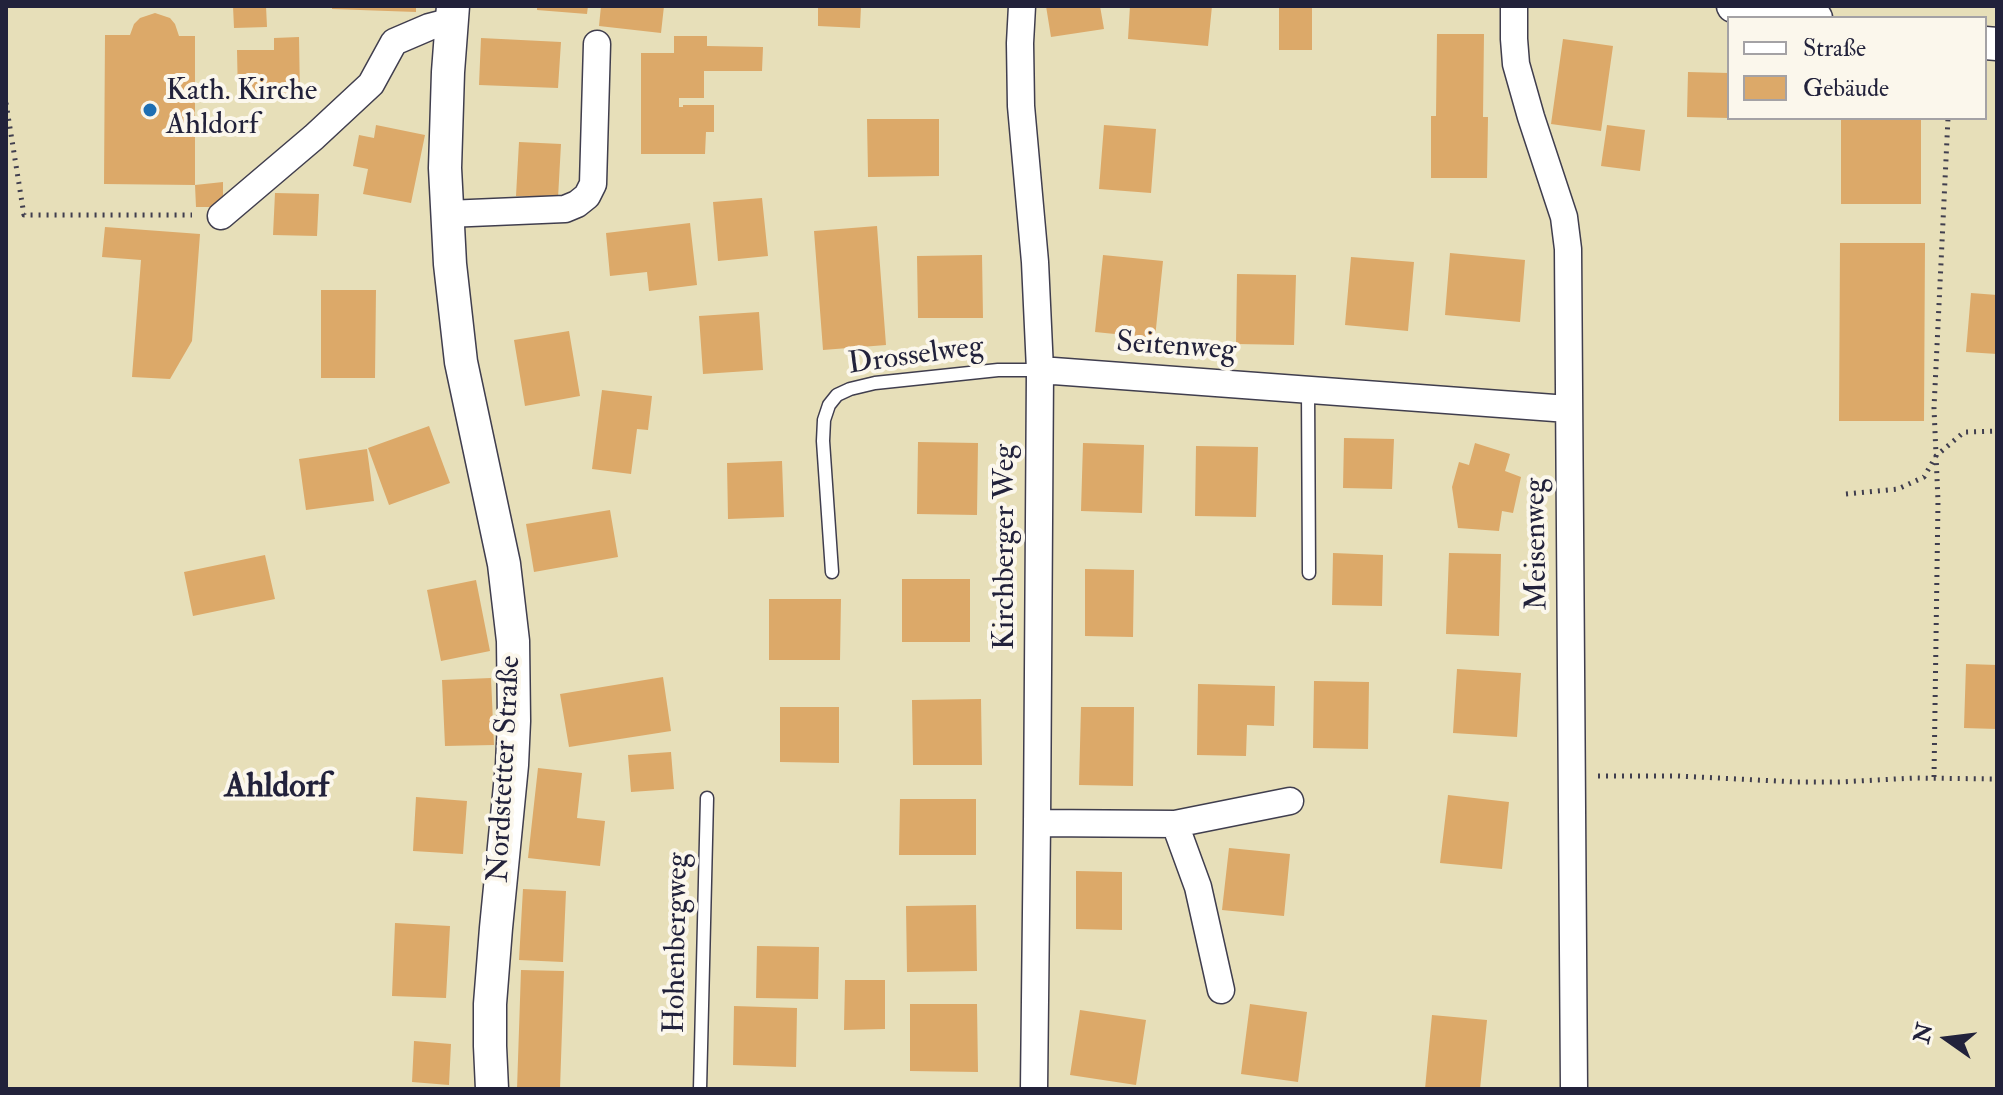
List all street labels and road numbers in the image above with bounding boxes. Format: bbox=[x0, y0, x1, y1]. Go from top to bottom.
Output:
street label: Seitenweg bbox=[1115, 326, 1237, 370]
street label: Drosselweg bbox=[846, 330, 986, 384]
street label: Kirchberger Weg bbox=[989, 444, 1025, 650]
street label: Meisenweg bbox=[1519, 477, 1557, 611]
street label: Nordstetter Straße bbox=[482, 655, 530, 883]
street label: Hohenbergweg bbox=[658, 852, 698, 1034]

